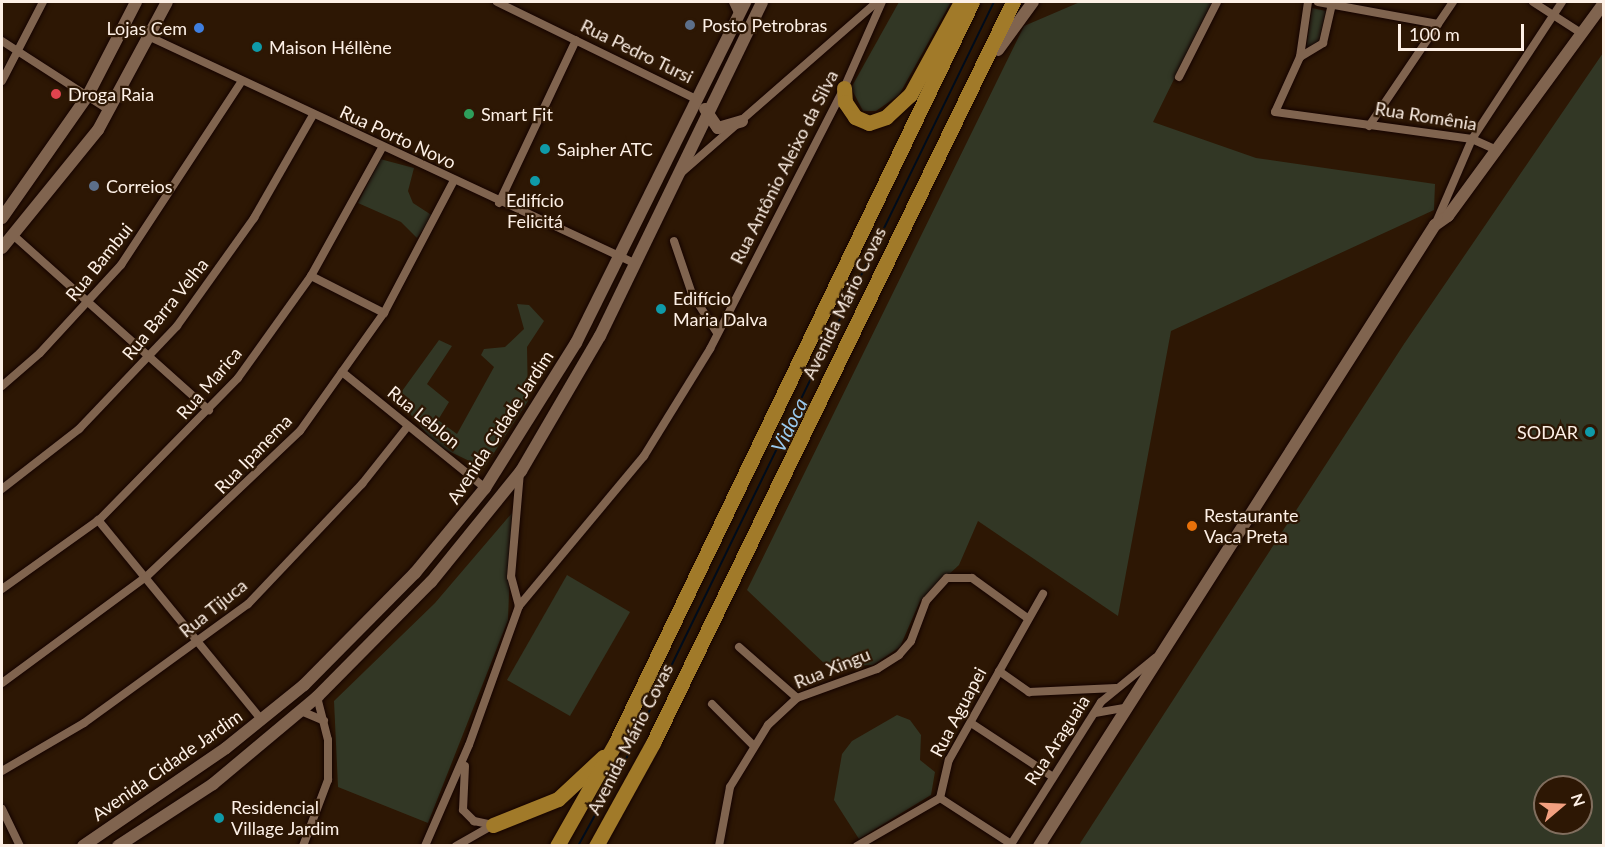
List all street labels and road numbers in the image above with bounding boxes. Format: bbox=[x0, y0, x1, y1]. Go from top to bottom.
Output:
street label: Rua Pedro Tursi bbox=[577, 14, 697, 88]
street label: Rua Antônio Aleixo da Silva bbox=[725, 66, 843, 268]
street label: Rua Romênia bbox=[1373, 97, 1479, 135]
street label: Rua Porto Novo bbox=[337, 101, 459, 173]
street label: Rua Bambui bbox=[61, 219, 137, 305]
street label: Avenida Mário Covas bbox=[798, 223, 890, 383]
street label: Rua Barra Velha bbox=[117, 254, 213, 364]
street label: Rua Marica bbox=[172, 343, 246, 423]
street label: Avenida Cidade Jardim bbox=[442, 346, 558, 508]
street label: Rua Leblon bbox=[383, 381, 465, 453]
street label: Rua Ipanema bbox=[210, 410, 296, 498]
street label: Rua Tijuca bbox=[175, 574, 251, 642]
street label: Rua Xingu bbox=[791, 643, 873, 693]
street label: Avenida Mário Covas bbox=[583, 660, 677, 818]
street label: Rua Aguapei bbox=[925, 663, 991, 761]
street label: Rua Araguaia bbox=[1020, 691, 1094, 789]
street label: Avenida Cidade Jardim bbox=[87, 705, 247, 825]

